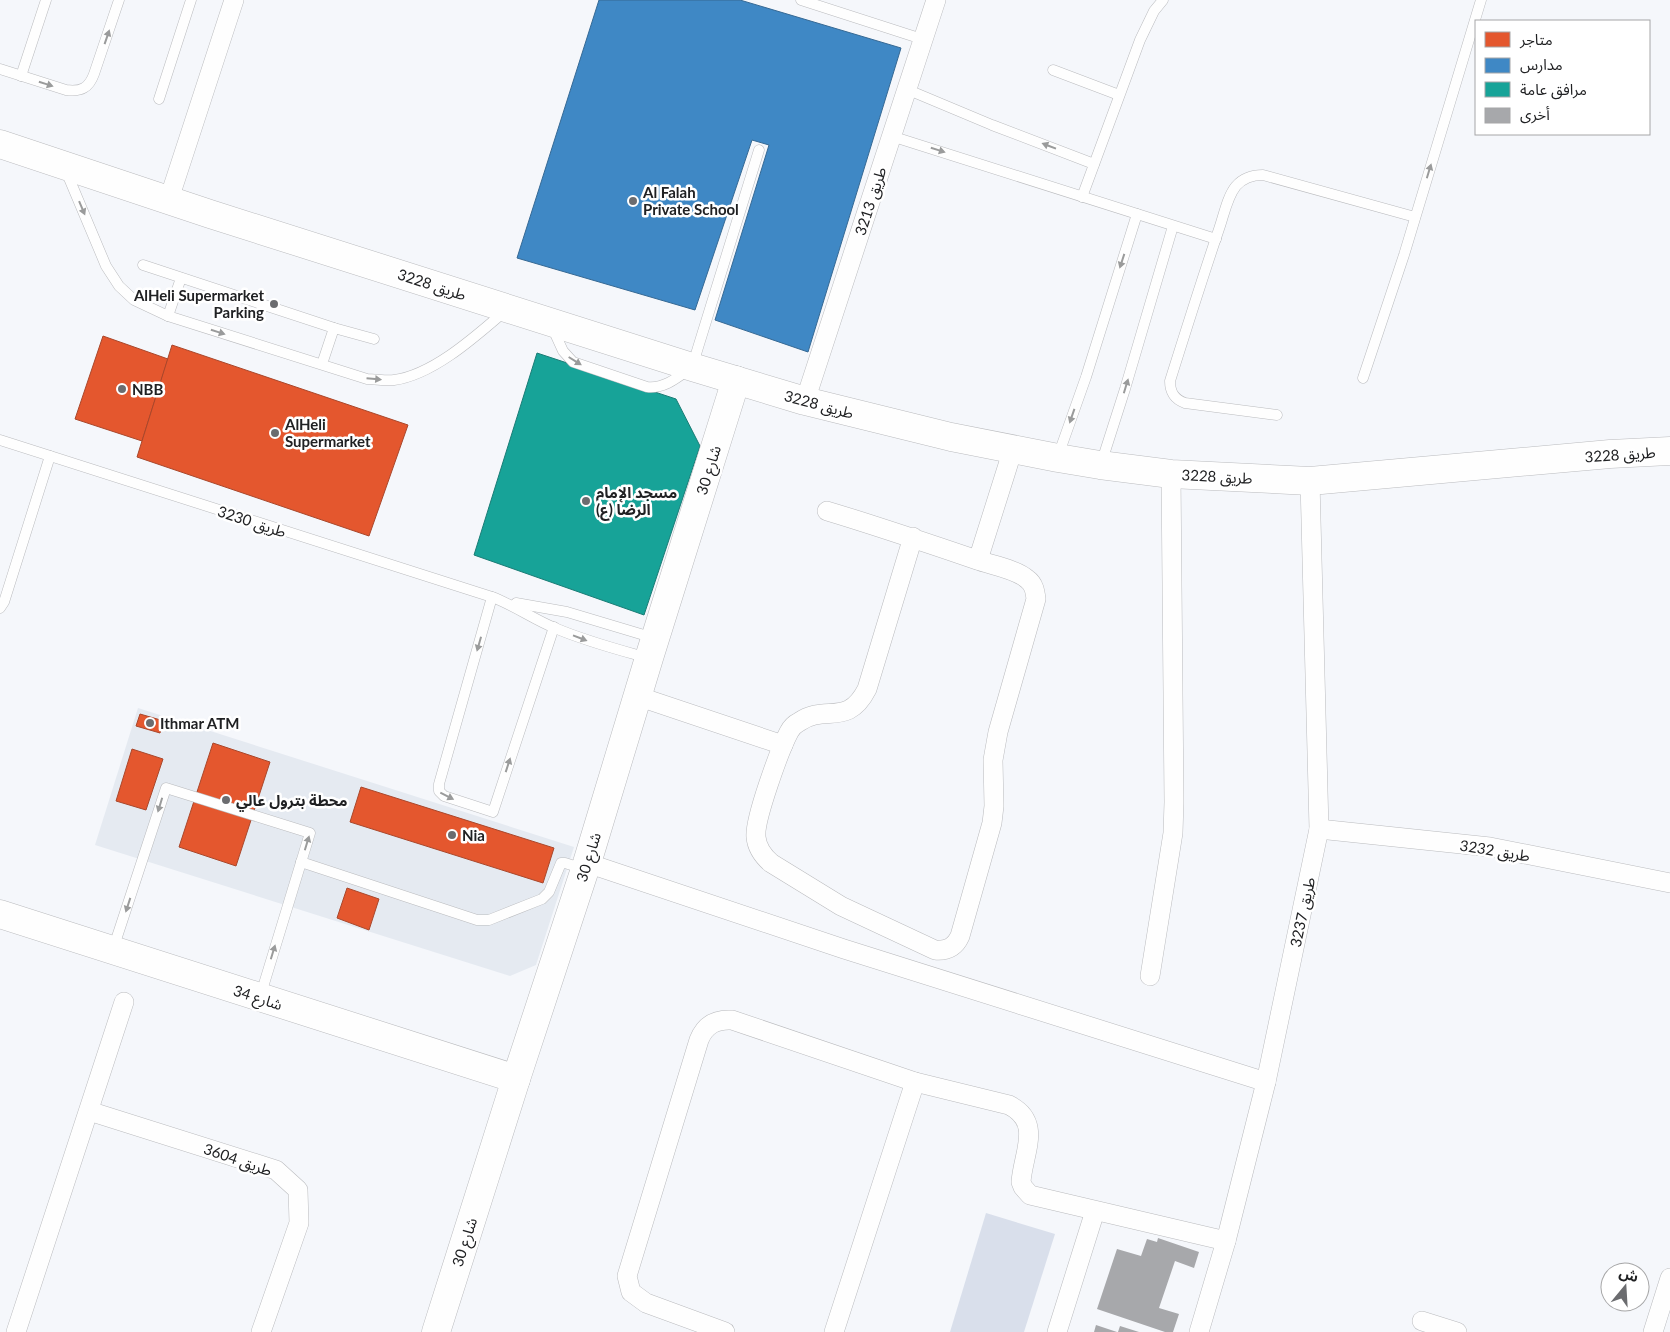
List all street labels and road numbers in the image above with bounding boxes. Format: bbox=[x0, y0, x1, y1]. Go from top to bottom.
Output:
street label: طريق 3213 bbox=[850, 165, 891, 238]
street label: طريق 3228 bbox=[395, 264, 468, 305]
street label: طريق 3228 bbox=[782, 386, 856, 424]
street label: شارع 30 bbox=[692, 443, 728, 498]
street label: طريق 3228 bbox=[1584, 443, 1656, 467]
street label: طريق 3228 bbox=[1181, 465, 1253, 489]
street label: طريق 3230 bbox=[215, 501, 288, 542]
street label: شارع 30 bbox=[572, 830, 608, 885]
street label: طريق 3232 bbox=[1458, 836, 1531, 866]
street label: طريق 3237 bbox=[1286, 875, 1320, 949]
street label: شارع 34 bbox=[230, 981, 285, 1017]
street label: طريق 3604 bbox=[201, 1139, 274, 1181]
street label: شارع 30 bbox=[448, 1215, 484, 1270]

